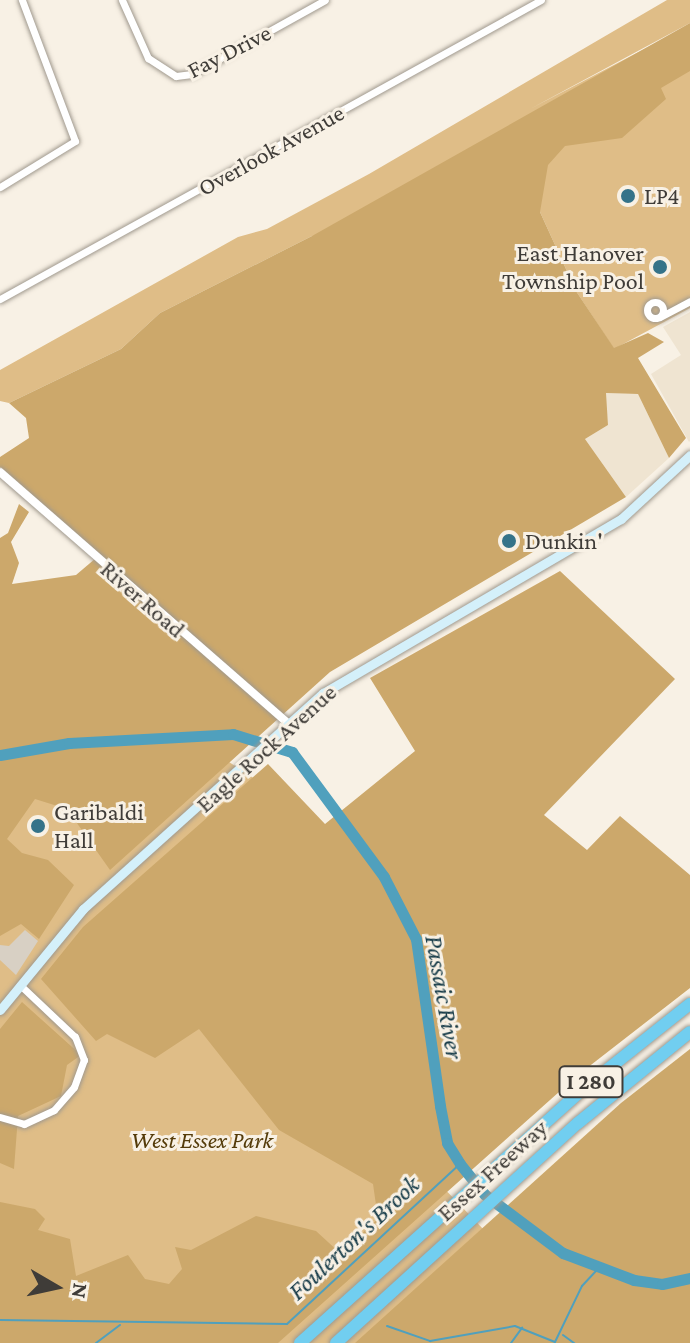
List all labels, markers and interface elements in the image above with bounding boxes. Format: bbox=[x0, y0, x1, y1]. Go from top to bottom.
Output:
street label: Fay Drive bbox=[182, 18, 276, 84]
street label: Overlook Avenue bbox=[193, 98, 349, 202]
place label: LP4 bbox=[644, 182, 679, 210]
marker: LP4 bbox=[619, 187, 637, 205]
place label: East Hanover Township Pool bbox=[502, 239, 644, 295]
marker: East Hanover Township Pool bbox=[651, 258, 669, 276]
place label: Dunkin' bbox=[525, 527, 603, 555]
marker: Dunkin' bbox=[500, 532, 518, 550]
street label: River Road bbox=[95, 554, 191, 644]
street label: Eagle Rock Avenue bbox=[190, 678, 342, 818]
place label: Garibaldi Hall bbox=[54, 798, 144, 854]
marker: Garibaldi Hall bbox=[29, 817, 47, 835]
water label: Passaic River bbox=[418, 933, 470, 1061]
road number: I 280 bbox=[557, 1064, 625, 1100]
street label: Essex Freeway bbox=[431, 1113, 553, 1227]
park label: West Essex Park bbox=[131, 1126, 273, 1154]
water label: Foulerton's Brook bbox=[282, 1169, 426, 1307]
north arrow bbox=[16, 1247, 96, 1327]
text: N bbox=[67, 1281, 94, 1300]

